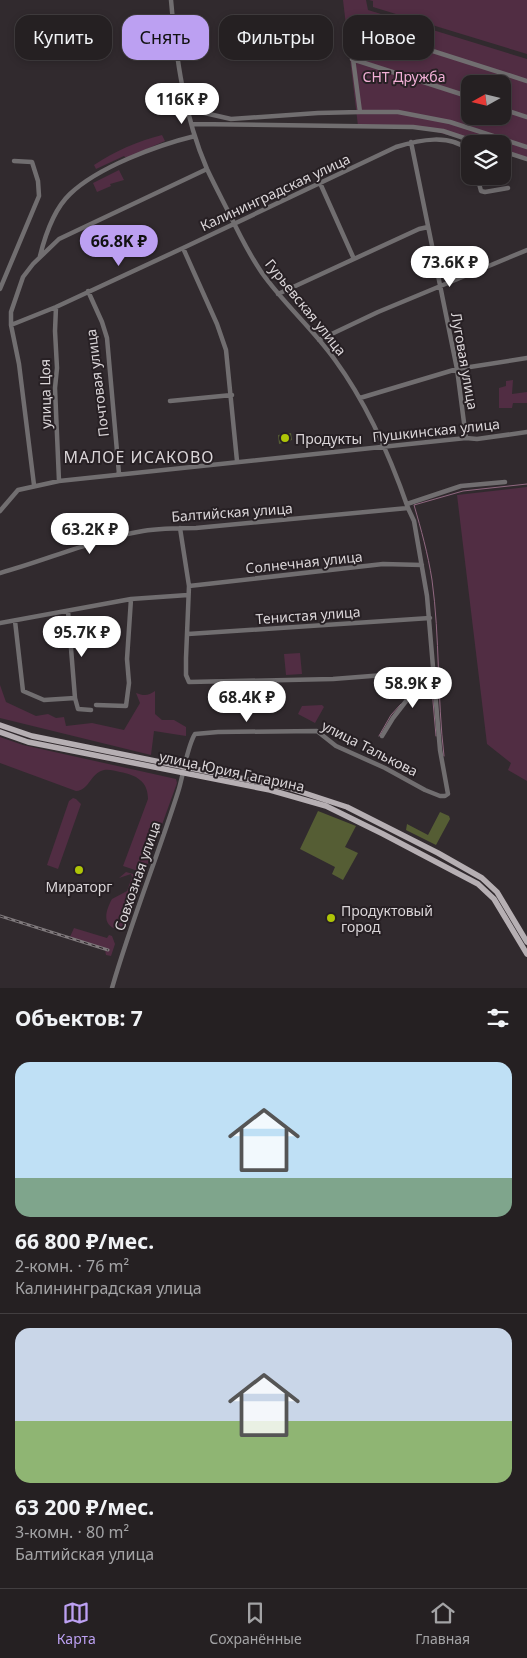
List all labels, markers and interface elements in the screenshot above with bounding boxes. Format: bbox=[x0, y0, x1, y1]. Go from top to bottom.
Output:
chip: Купить bbox=[15, 15, 112, 60]
chip: Снять bbox=[122, 15, 209, 60]
chip: Фильтры bbox=[219, 15, 333, 60]
chip: Новое bbox=[343, 15, 434, 60]
park label: СНТ Дружба bbox=[363, 67, 445, 86]
north arrow bbox=[461, 75, 511, 125]
map controls bbox=[461, 75, 511, 185]
pin: 116K ₽ bbox=[141, 82, 223, 125]
text: 116K ₽ bbox=[156, 88, 208, 110]
button: layers bbox=[461, 135, 511, 185]
street label: Калининградская улица bbox=[197, 149, 353, 235]
pin: 66.8K ₽ bbox=[73, 224, 165, 267]
text: 66.8K ₽ bbox=[91, 230, 147, 252]
pin: 73.6K ₽ bbox=[404, 246, 496, 288]
text: 73.6K ₽ bbox=[422, 251, 478, 273]
street label: Гурьевская улица bbox=[261, 255, 351, 359]
street label: Луговая улица bbox=[447, 311, 483, 411]
street label: Почтовая улица bbox=[81, 328, 113, 438]
street label: улица Цоя bbox=[35, 359, 55, 429]
street label: Пушкинская улица bbox=[371, 414, 501, 446]
place label: Продукты bbox=[295, 429, 362, 448]
marker: Продукты bbox=[279, 432, 291, 444]
district label: МАЛОЕ ИСАКОВО bbox=[63, 446, 215, 468]
street label: Балтийская улица bbox=[171, 498, 293, 526]
pin: 63.2K ₽ bbox=[44, 512, 136, 555]
text: 63.2K ₽ bbox=[62, 518, 118, 540]
street label: Солнечная улица bbox=[244, 546, 364, 578]
street label: Тенистая улица bbox=[255, 602, 361, 628]
pin: 95.7K ₽ bbox=[36, 616, 128, 658]
text: 95.7K ₽ bbox=[54, 621, 110, 643]
pin: 58.9K ₽ bbox=[367, 666, 459, 709]
text: 58.9K ₽ bbox=[385, 672, 441, 694]
pin: 68.4K ₽ bbox=[201, 680, 293, 723]
text: 68.4K ₽ bbox=[219, 686, 275, 708]
street label: улица Талькова bbox=[319, 716, 421, 780]
street label: улица Юрия Гагарина bbox=[158, 746, 306, 796]
street label: Совхозная улица bbox=[109, 819, 165, 933]
marker: Мираторг bbox=[73, 864, 85, 876]
place label: Мираторг bbox=[46, 877, 112, 896]
place label: Продуктовый город bbox=[341, 901, 433, 936]
marker: Продуктовый город bbox=[325, 912, 337, 924]
text: Объектов: 7 bbox=[15, 1004, 143, 1032]
icon: filters bbox=[484, 1004, 512, 1032]
icon: home bbox=[219, 1095, 309, 1185]
text: 66 800 ₽/мес. bbox=[15, 1227, 154, 1255]
text: 2-комн. · 76 m² bbox=[15, 1255, 129, 1277]
text: Калининградская улица bbox=[15, 1277, 202, 1299]
icon: home bbox=[219, 1360, 309, 1450]
text: 63 200 ₽/мес. bbox=[15, 1493, 154, 1521]
text: 3-комн. · 80 m² bbox=[15, 1521, 129, 1543]
text: Балтийская улица bbox=[15, 1543, 154, 1565]
tab: Карта bbox=[57, 1599, 96, 1648]
tab: Сохранённые bbox=[209, 1599, 302, 1648]
tab: Главная bbox=[415, 1599, 470, 1648]

